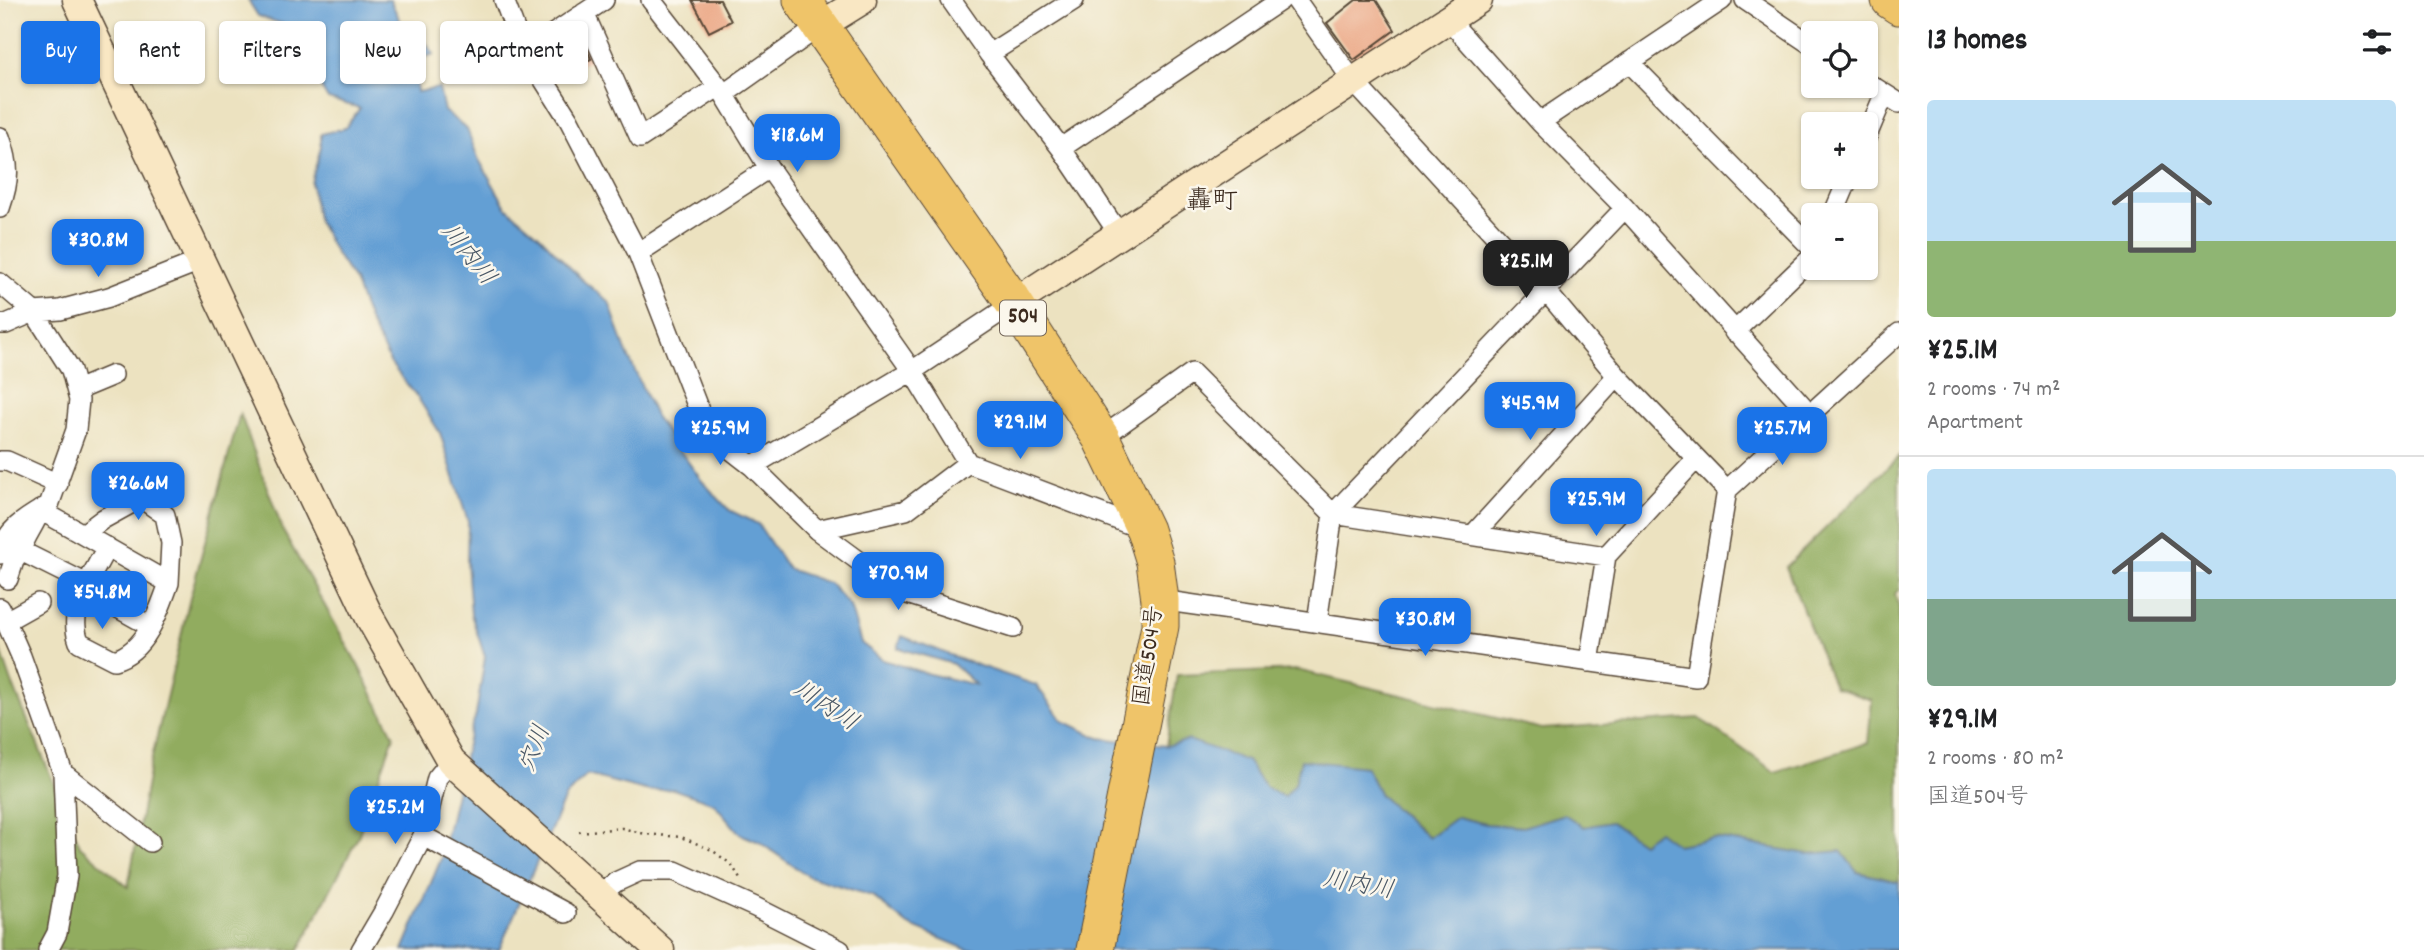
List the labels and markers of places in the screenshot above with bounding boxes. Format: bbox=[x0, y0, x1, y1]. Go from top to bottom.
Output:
pin: ¥18.6M bbox=[740, 114, 854, 174]
pin: ¥30.8M bbox=[41, 219, 155, 279]
pin: ¥25.1M bbox=[1469, 240, 1583, 300]
pin: ¥45.9M bbox=[1473, 382, 1587, 442]
pin: ¥29.1M bbox=[963, 402, 1077, 461]
pin: ¥25.9M bbox=[663, 407, 777, 467]
pin: ¥25.7M bbox=[1725, 407, 1839, 467]
pin: ¥26.6M bbox=[81, 462, 195, 522]
pin: ¥25.9M bbox=[1539, 478, 1653, 538]
pin: ¥70.9M bbox=[841, 552, 955, 612]
pin: ¥54.8M bbox=[45, 572, 159, 631]
pin: ¥30.8M bbox=[1368, 598, 1482, 658]
pin: ¥25.2M bbox=[338, 786, 452, 846]

